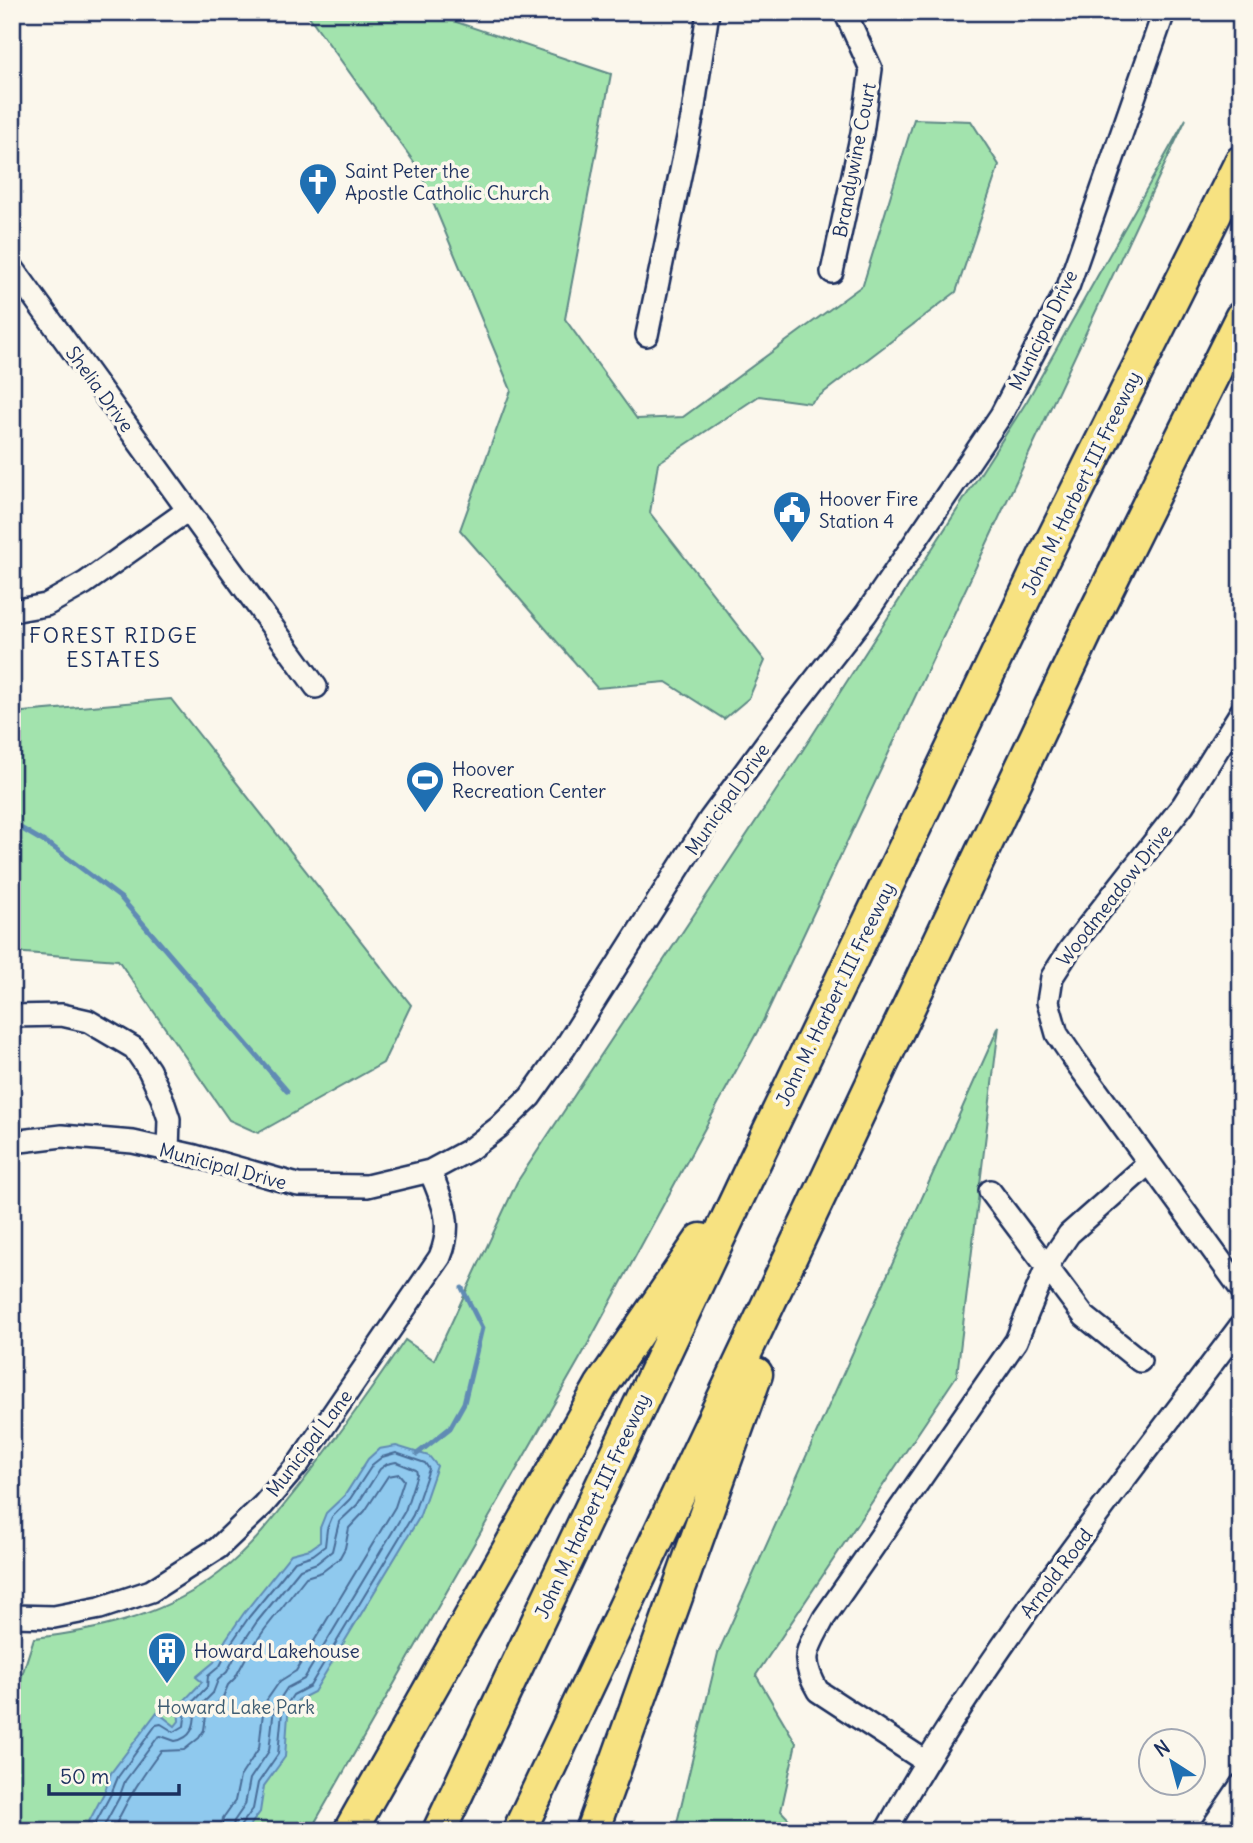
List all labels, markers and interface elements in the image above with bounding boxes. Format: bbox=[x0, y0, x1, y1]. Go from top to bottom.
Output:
street label: Brandywine Court bbox=[827, 81, 881, 239]
place label: Saint Peter the Apostle Catholic Church bbox=[345, 159, 549, 205]
church icon: Saint Peter the Apostle Catholic Church bbox=[297, 161, 339, 216]
street label: Municipal Drive bbox=[1004, 266, 1082, 394]
street label: Shelia Drive bbox=[61, 341, 139, 437]
street label: John M. Harbert III Freeway bbox=[1016, 367, 1146, 599]
place label: Hoover Fire Station 4 bbox=[819, 487, 918, 533]
public building icon: Hoover Fire Station 4 bbox=[771, 489, 813, 544]
district label: FOREST RIDGE ESTATES bbox=[29, 622, 199, 673]
street label: Municipal Drive bbox=[680, 738, 774, 860]
place label: Hoover Recreation Center bbox=[452, 757, 606, 803]
sports icon: Hoover Recreation Center bbox=[404, 759, 446, 814]
street label: Woodmeadow Drive bbox=[1051, 819, 1177, 971]
street label: John M. Harbert III Freeway bbox=[770, 878, 900, 1110]
street label: Municipal Drive bbox=[157, 1137, 289, 1195]
street label: Municipal Lane bbox=[261, 1385, 357, 1501]
street label: John M. Harbert III Freeway bbox=[529, 1390, 655, 1622]
street label: Arnold Road bbox=[1014, 1523, 1098, 1623]
building icon: Howard Lakehouse bbox=[146, 1630, 188, 1685]
place label: Howard Lakehouse bbox=[194, 1639, 360, 1663]
park label: Howard Lake Park bbox=[157, 1695, 315, 1719]
north arrow bbox=[1138, 1728, 1208, 1798]
text: N bbox=[1150, 1735, 1174, 1762]
scale bar bbox=[49, 1752, 178, 1796]
text: 50 m bbox=[60, 1763, 109, 1790]

